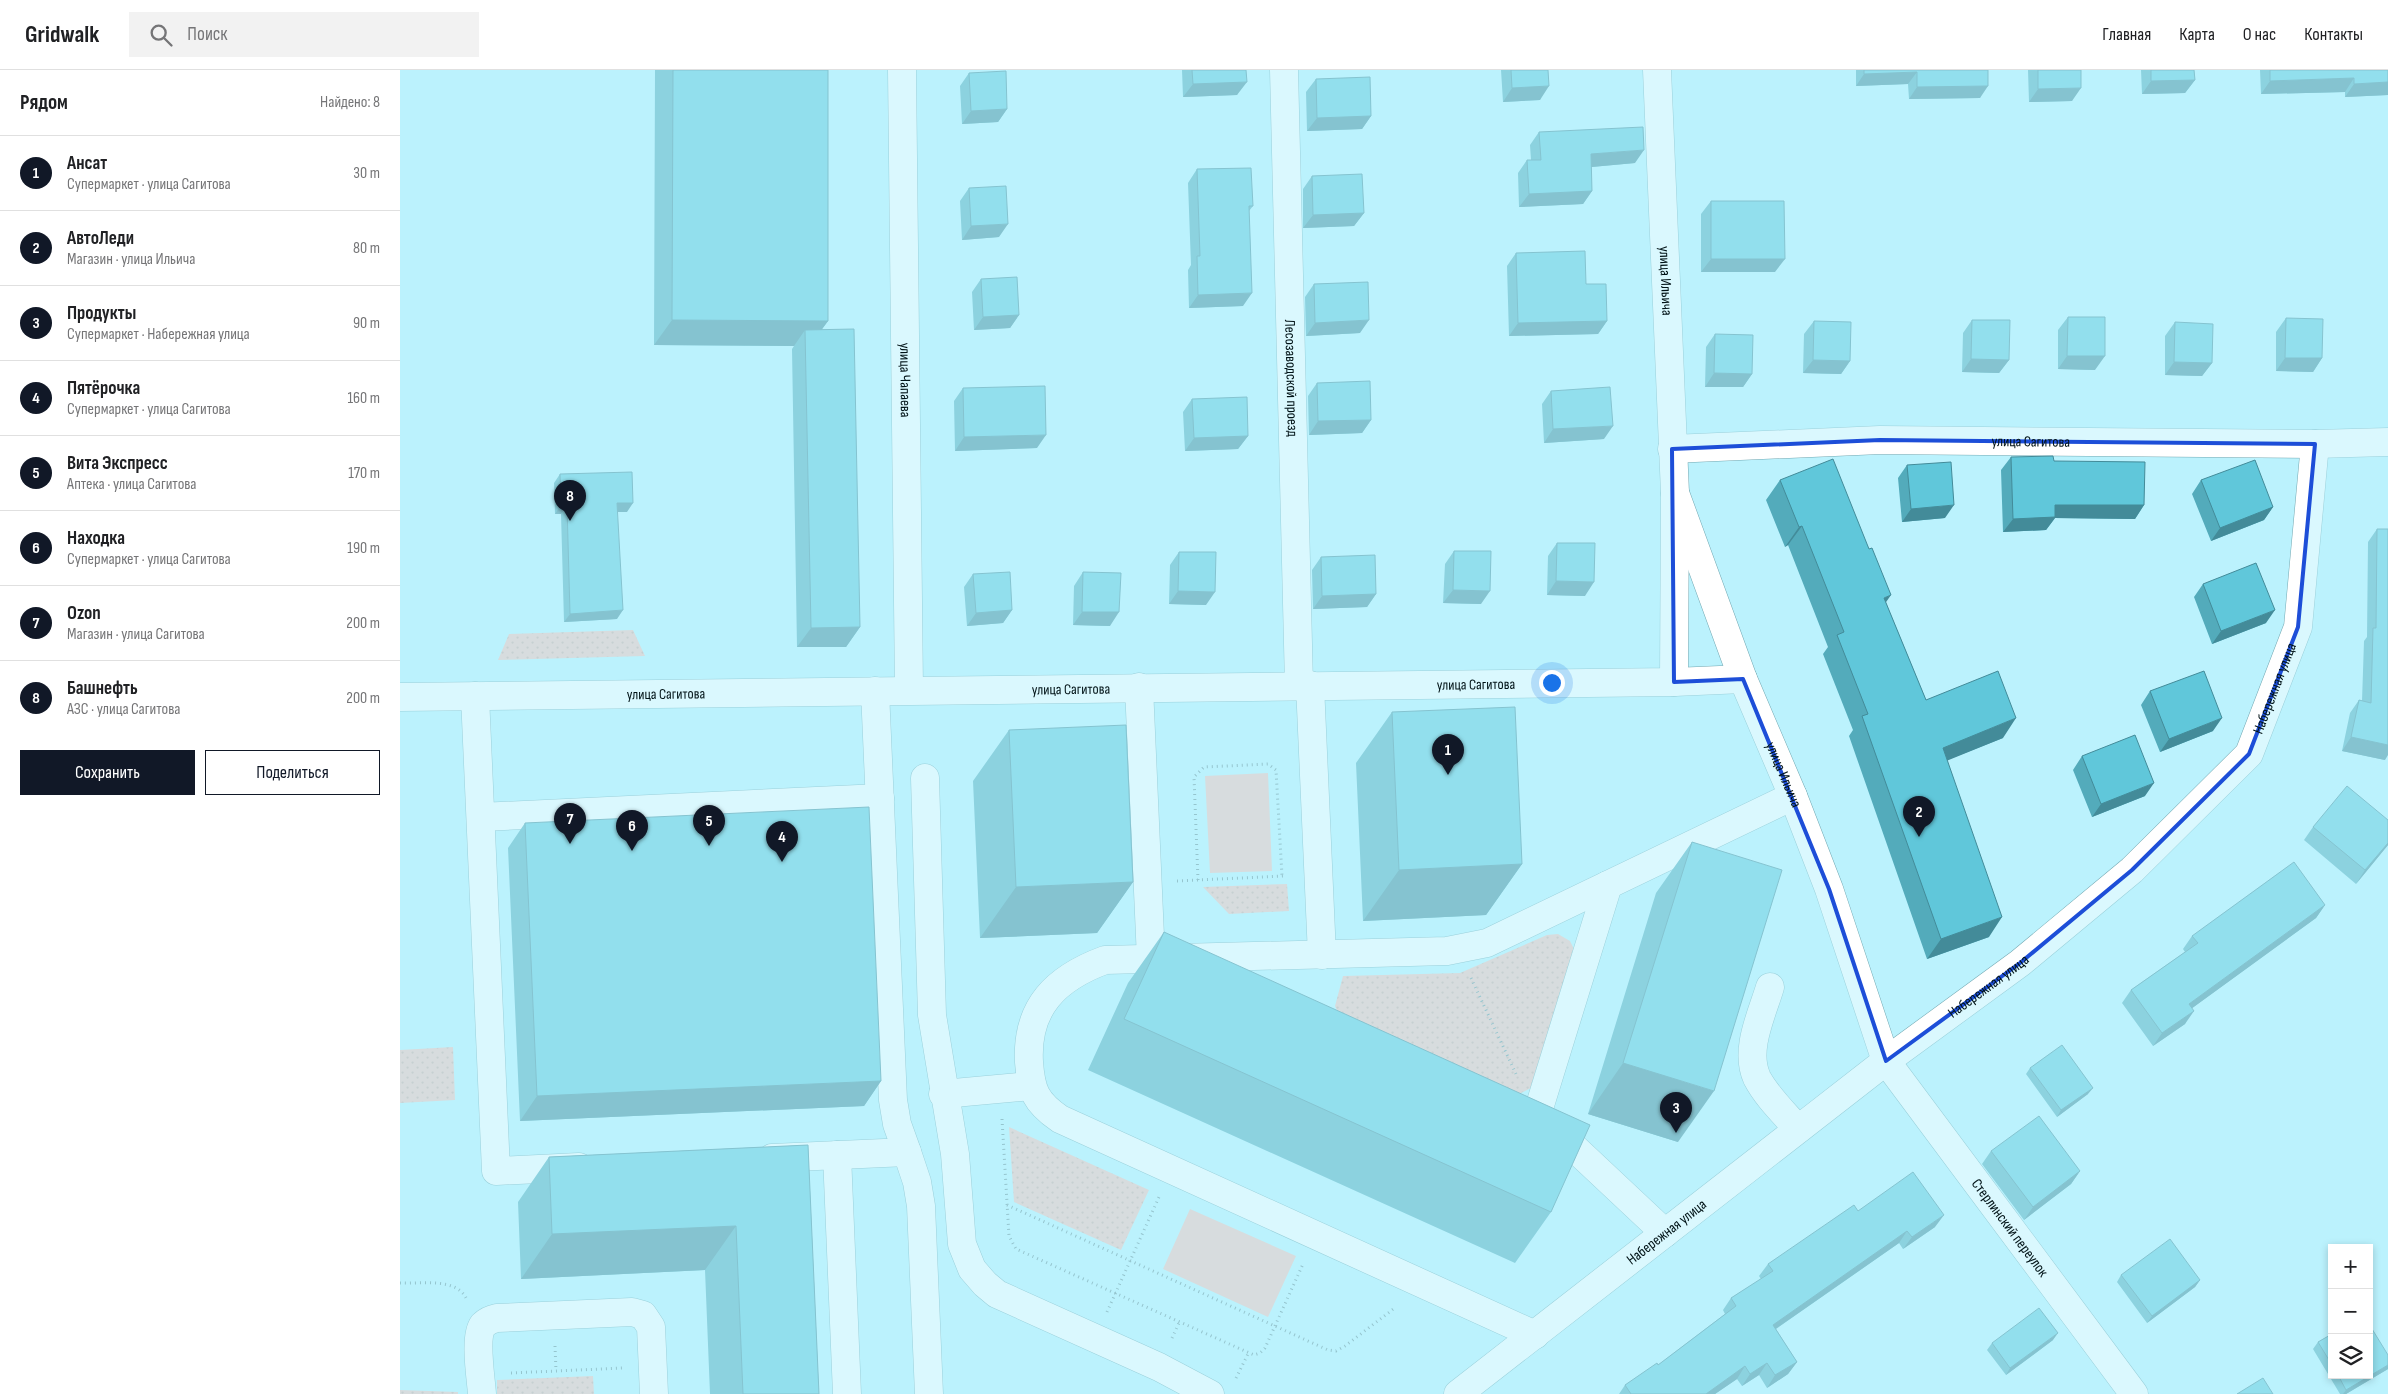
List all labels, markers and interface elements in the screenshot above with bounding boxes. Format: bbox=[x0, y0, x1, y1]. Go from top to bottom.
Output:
search box bbox=[129, 12, 479, 57]
text: Gridwalk bbox=[25, 20, 99, 49]
icon: search bbox=[147, 21, 175, 49]
text: Поиск bbox=[187, 23, 227, 46]
text: Главная bbox=[2102, 24, 2151, 45]
text: Карта bbox=[2179, 24, 2215, 45]
text: О нас bbox=[2243, 24, 2276, 45]
text: Контакты bbox=[2304, 24, 2363, 45]
text: Рядом bbox=[20, 90, 68, 115]
text: Найдено: 8 bbox=[320, 93, 380, 112]
text: Ансат bbox=[67, 152, 107, 175]
text: 1 bbox=[33, 164, 39, 183]
text: 30 m bbox=[353, 164, 380, 183]
text: Супермаркет · улица Сагитова bbox=[67, 175, 231, 194]
text: АвтоЛеди bbox=[67, 227, 134, 250]
text: 2 bbox=[32, 239, 40, 258]
text: 80 m bbox=[353, 239, 380, 258]
street label: улица Ильича bbox=[1655, 246, 1677, 316]
text: Магазин · улица Ильича bbox=[67, 250, 195, 269]
text: Продукты bbox=[67, 302, 136, 325]
text: 3 bbox=[32, 314, 40, 333]
text: 90 m bbox=[353, 314, 380, 333]
street label: Лесозаводской проезд bbox=[1281, 319, 1302, 438]
text: Супермаркет · Набережная улица bbox=[67, 325, 250, 344]
street label: улица Чапаева bbox=[896, 342, 915, 418]
text: Пятёрочка bbox=[67, 377, 140, 400]
text: 4 bbox=[32, 389, 40, 408]
text: 160 m bbox=[347, 389, 380, 408]
text: Супермаркет · улица Сагитова bbox=[67, 400, 231, 419]
street label: улица Сагитова bbox=[1992, 432, 2070, 451]
text: Вита Экспресс bbox=[67, 452, 168, 475]
text: 5 bbox=[32, 464, 40, 483]
text: 170 m bbox=[348, 464, 380, 483]
text: Аптека · улица Сагитова bbox=[67, 475, 196, 494]
pin: 8 bbox=[554, 480, 586, 521]
text: Находка bbox=[67, 527, 125, 550]
text: 6 bbox=[32, 539, 40, 558]
text: 190 m bbox=[347, 539, 380, 558]
text: Супермаркет · улица Сагитова bbox=[67, 550, 231, 569]
text: Ozon bbox=[67, 602, 101, 625]
text: 7 bbox=[33, 614, 39, 633]
text: 200 m bbox=[346, 614, 380, 633]
text: Магазин · улица Сагитова bbox=[67, 625, 205, 644]
street label: Набережная улица bbox=[2248, 640, 2301, 737]
your location bbox=[1539, 670, 1565, 696]
street label: улица Сагитова bbox=[1437, 674, 1515, 694]
text: Башнефть bbox=[67, 677, 138, 700]
street label: улица Сагитова bbox=[1032, 679, 1110, 699]
street label: улица Сагитова bbox=[627, 684, 706, 704]
text: 8 bbox=[32, 689, 40, 708]
text: 200 m bbox=[346, 689, 380, 708]
text: АЗС · улица Сагитова bbox=[67, 700, 180, 719]
pin: 1 bbox=[1432, 734, 1464, 775]
street label: улица Ильича bbox=[1761, 739, 1806, 810]
button: Сохранить bbox=[20, 750, 195, 795]
button: Поделиться bbox=[205, 750, 380, 795]
pin: 2 bbox=[1903, 796, 1935, 837]
pin: 7 bbox=[554, 803, 586, 844]
pin: 5 bbox=[693, 805, 725, 846]
pin: 6 bbox=[616, 810, 648, 851]
pin: 4 bbox=[766, 821, 798, 862]
street label: Набережная улица bbox=[1944, 950, 2033, 1022]
pin: 3 bbox=[1660, 1092, 1692, 1133]
street label: Стерлинский переулок bbox=[1967, 1175, 2053, 1281]
street label: Набережная улица bbox=[1623, 1195, 1710, 1269]
map controls bbox=[2328, 1244, 2373, 1379]
button: + bbox=[2328, 1244, 2373, 1289]
button: − bbox=[2328, 1289, 2373, 1334]
button: layers bbox=[2328, 1334, 2373, 1379]

